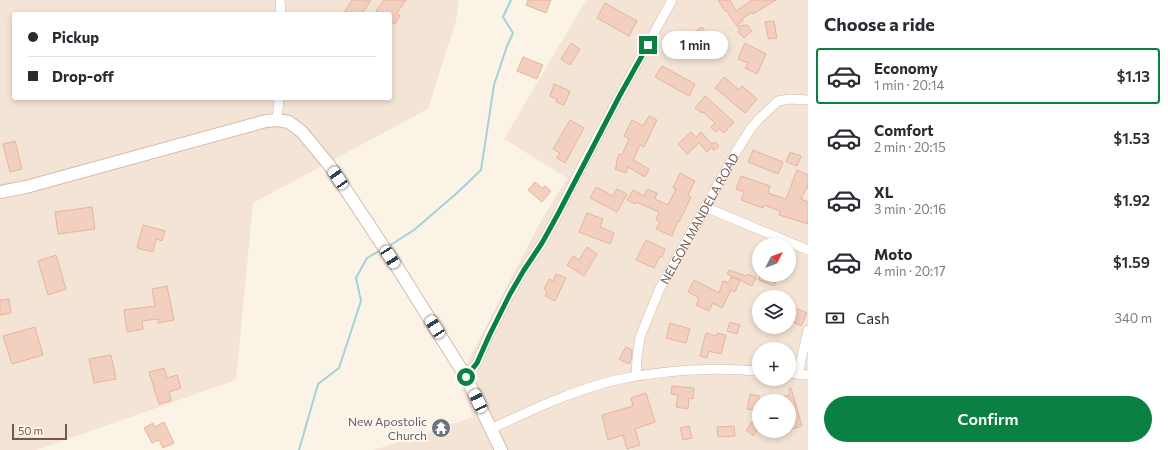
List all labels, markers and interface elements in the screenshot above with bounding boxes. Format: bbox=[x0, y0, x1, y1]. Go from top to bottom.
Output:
text: Choose a ride bbox=[824, 13, 935, 35]
text: Pickup bbox=[52, 28, 99, 46]
callout: 1 min bbox=[662, 31, 728, 59]
route end bbox=[639, 36, 657, 54]
text: 1 min bbox=[680, 37, 710, 53]
icon: car bbox=[826, 58, 862, 94]
text: Economy bbox=[874, 59, 938, 77]
text: Drop-off bbox=[52, 67, 114, 85]
text: $1.13 bbox=[1117, 67, 1150, 85]
text: 1 min · 20:14 bbox=[874, 77, 944, 93]
icon: car bbox=[826, 120, 862, 156]
text: Comfort bbox=[874, 121, 934, 139]
text: $1.53 bbox=[1114, 129, 1150, 147]
text: 2 min · 20:15 bbox=[874, 139, 946, 155]
street label: NELSON MANDELA ROAD bbox=[657, 150, 741, 286]
car bbox=[326, 165, 350, 191]
icon: car bbox=[826, 182, 862, 218]
text: XL bbox=[874, 183, 893, 201]
text: $1.92 bbox=[1114, 191, 1150, 209]
text: 3 min · 20:16 bbox=[874, 201, 946, 217]
north arrow bbox=[752, 238, 796, 282]
map controls bbox=[752, 238, 796, 438]
car bbox=[378, 244, 402, 270]
icon: car bbox=[826, 244, 862, 280]
text: Moto bbox=[874, 245, 913, 263]
text: $1.59 bbox=[1113, 253, 1150, 271]
text: 4 min · 20:17 bbox=[874, 263, 946, 279]
button: layers bbox=[752, 290, 796, 334]
icon: cash bbox=[824, 307, 846, 329]
text: Cash bbox=[856, 309, 890, 327]
text: 340 m bbox=[1114, 310, 1152, 326]
car bbox=[423, 314, 447, 340]
button: + bbox=[752, 342, 796, 386]
route start bbox=[457, 368, 475, 386]
car bbox=[467, 388, 489, 414]
button: − bbox=[752, 394, 796, 438]
button: Confirm bbox=[824, 396, 1152, 442]
place label: New Apostolic Church bbox=[348, 414, 427, 442]
temple icon: New Apostolic Church bbox=[430, 417, 452, 439]
scale bar bbox=[12, 422, 67, 441]
text: 50 m bbox=[18, 424, 43, 437]

